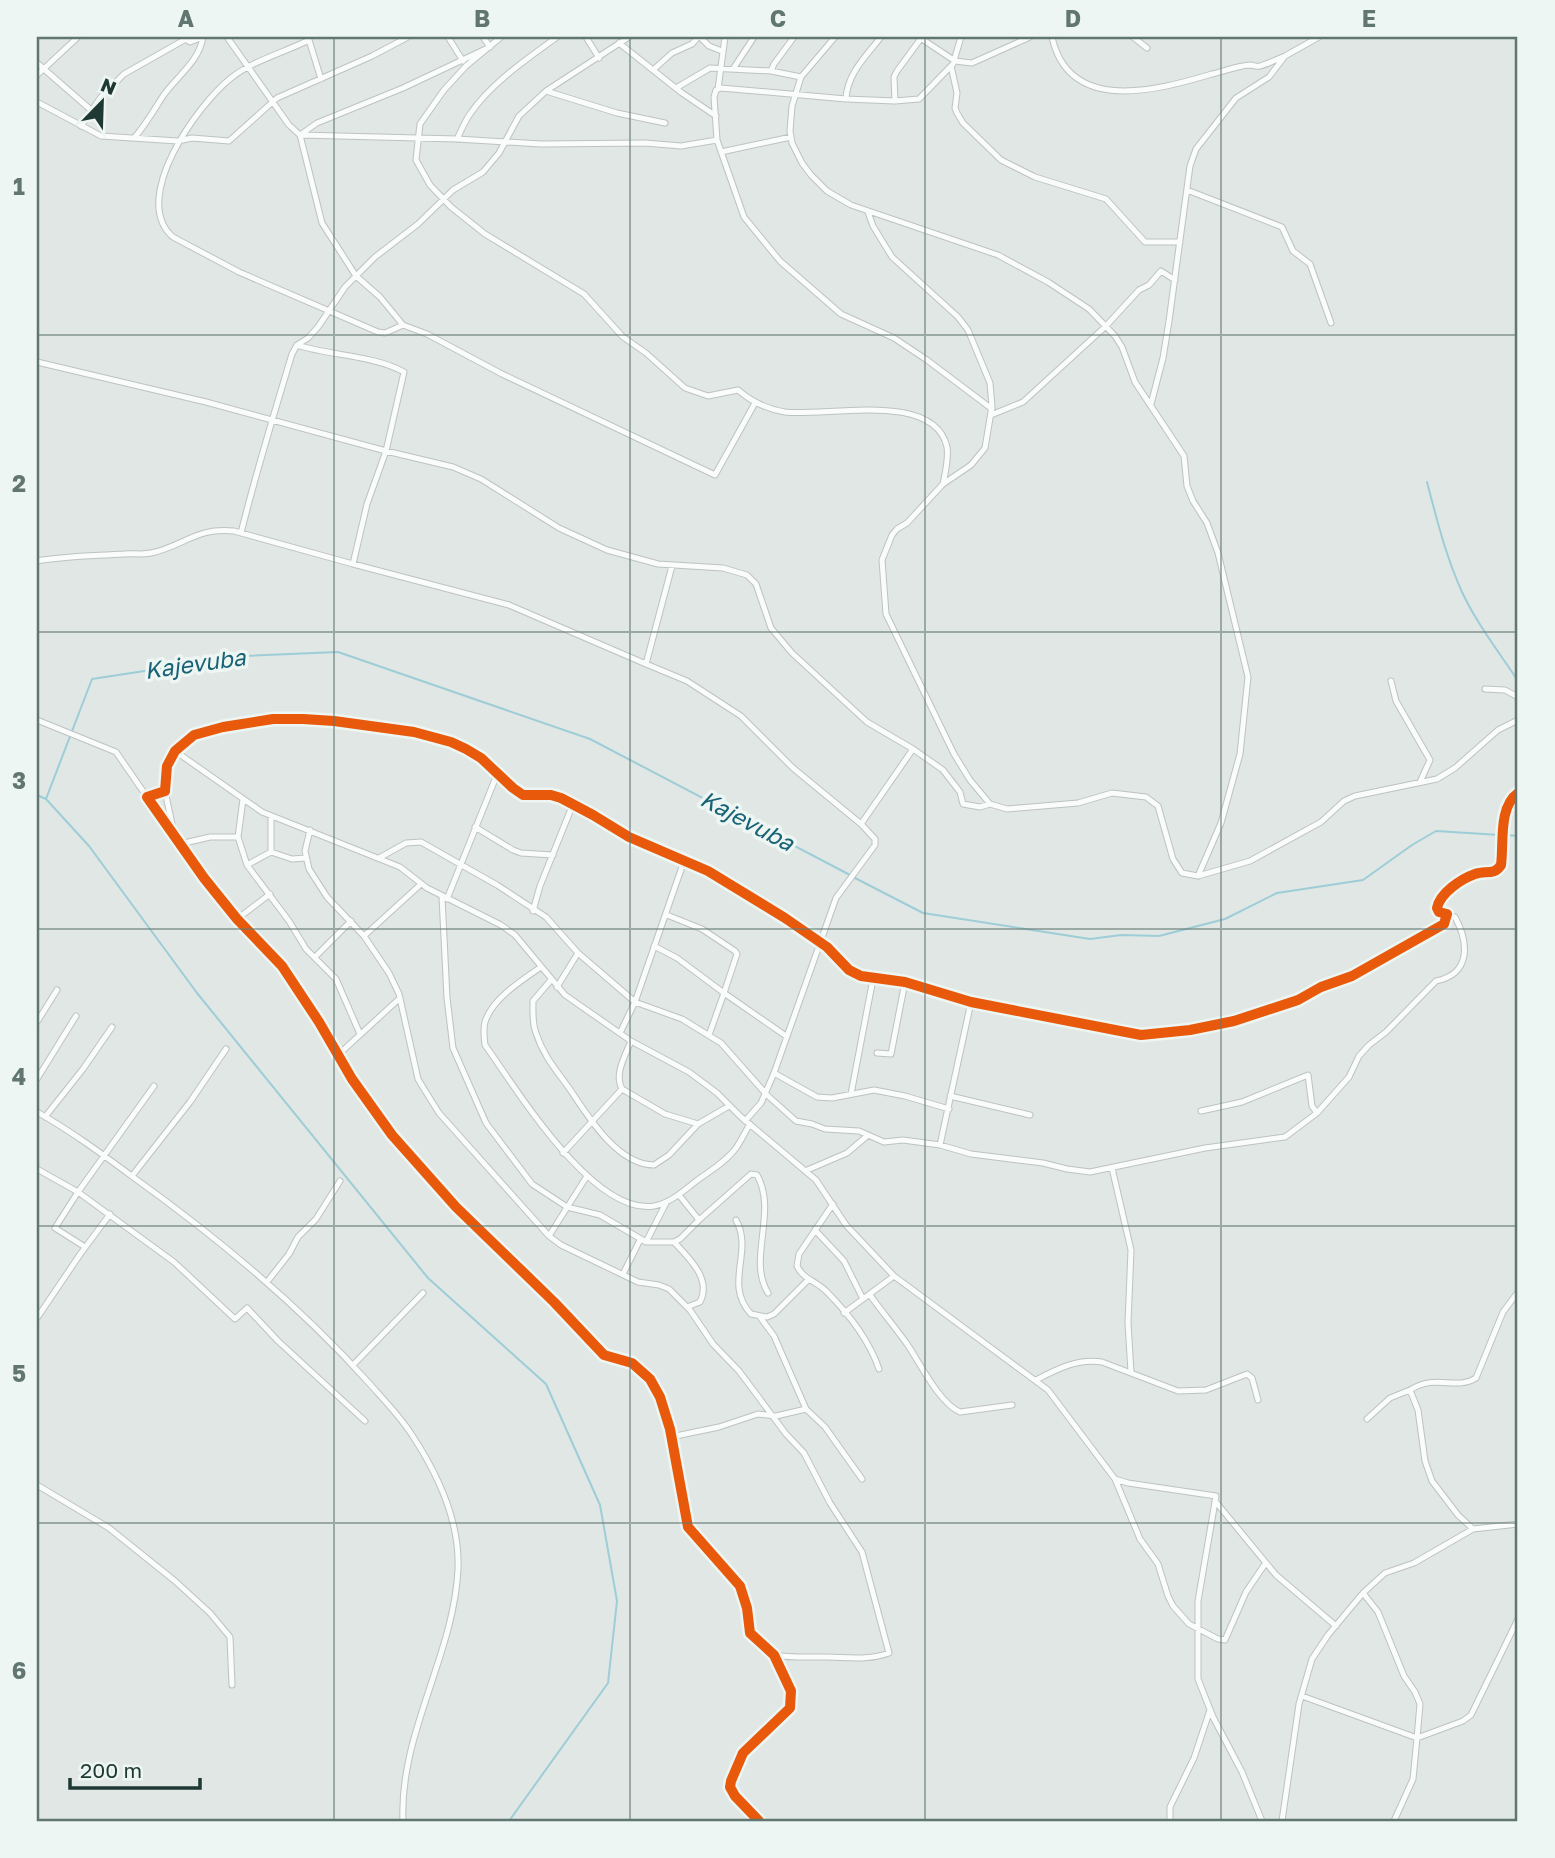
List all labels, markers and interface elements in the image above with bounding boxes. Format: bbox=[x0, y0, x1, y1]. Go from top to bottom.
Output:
text: A bbox=[178, 4, 195, 32]
text: B bbox=[474, 4, 490, 32]
text: C bbox=[770, 4, 786, 32]
text: D bbox=[1065, 4, 1081, 32]
text: E bbox=[1362, 4, 1376, 32]
north arrow bbox=[66, 66, 136, 136]
text: N bbox=[98, 72, 120, 99]
text: 1 bbox=[13, 172, 25, 200]
text: 2 bbox=[12, 469, 26, 497]
water label: Kajevuba bbox=[143, 642, 248, 684]
text: 3 bbox=[12, 766, 26, 794]
water label: Kajevuba bbox=[696, 784, 800, 857]
text: 4 bbox=[12, 1062, 26, 1090]
text: 5 bbox=[12, 1359, 26, 1387]
text: 6 bbox=[12, 1656, 26, 1684]
scale bar bbox=[70, 1746, 200, 1790]
text: 200 m bbox=[80, 1757, 142, 1783]

